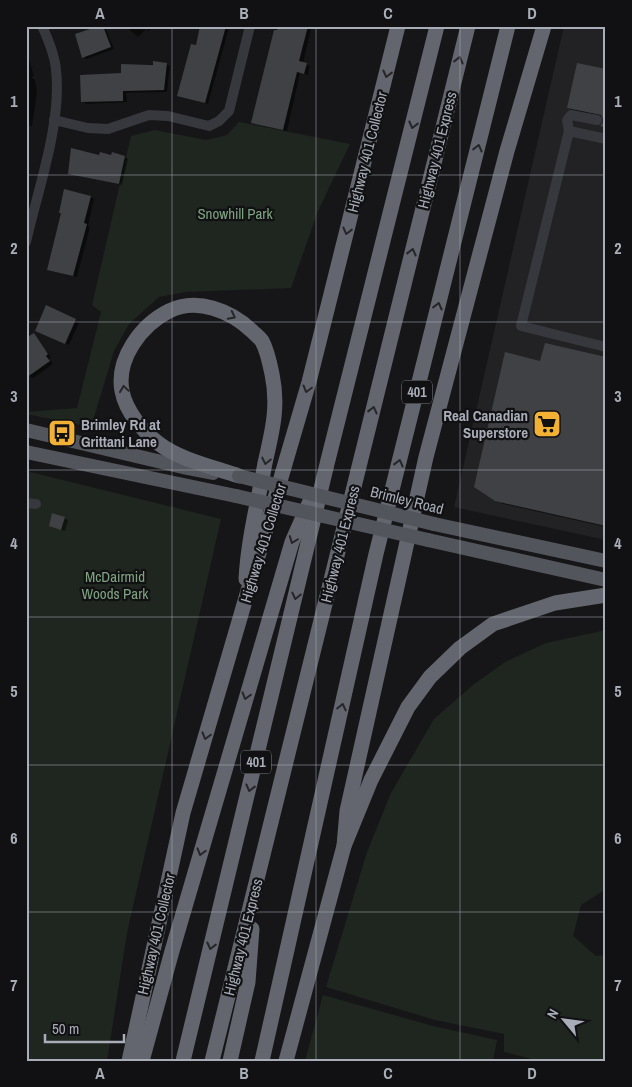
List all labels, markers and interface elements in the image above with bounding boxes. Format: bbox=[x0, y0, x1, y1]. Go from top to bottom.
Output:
text: A bbox=[95, 2, 105, 24]
text: B bbox=[239, 2, 249, 24]
text: C bbox=[383, 2, 393, 24]
text: D bbox=[527, 2, 537, 24]
one-way arrow bbox=[453, 56, 464, 65]
one-way arrow bbox=[382, 69, 393, 78]
street label: Highway 401 Collector bbox=[342, 89, 392, 215]
street label: Highway 401 Express bbox=[412, 89, 462, 211]
text: 1 bbox=[10, 90, 18, 112]
text: 1 bbox=[614, 90, 622, 112]
one-way arrow bbox=[408, 120, 419, 129]
one-way arrow bbox=[472, 144, 483, 153]
park label: Snowhill Park bbox=[197, 203, 273, 224]
one-way arrow bbox=[342, 227, 353, 236]
text: 2 bbox=[10, 237, 18, 259]
text: 2 bbox=[614, 237, 622, 259]
one-way arrow bbox=[406, 248, 417, 257]
one-way arrow bbox=[433, 302, 443, 310]
one-way arrow bbox=[227, 310, 236, 320]
road number: 401 bbox=[402, 381, 432, 404]
one-way arrow bbox=[119, 384, 129, 393]
one-way arrow bbox=[303, 384, 313, 392]
text: 3 bbox=[10, 385, 18, 407]
text: 3 bbox=[614, 385, 622, 407]
place label: Real Canadian Superstore bbox=[443, 405, 528, 443]
one-way arrow bbox=[367, 406, 378, 415]
supermarket icon: Real Canadian Superstore bbox=[532, 409, 562, 439]
place label: Brimley Rd at Grittani Lane bbox=[81, 414, 160, 452]
bus stop icon: Brimley Rd at Grittani Lane bbox=[47, 418, 77, 448]
one-way arrow bbox=[261, 457, 272, 466]
one-way arrow bbox=[393, 459, 404, 468]
street label: Highway 401 Collector bbox=[235, 481, 291, 605]
street label: Brimley Road bbox=[368, 481, 446, 519]
street label: Highway 401 Express bbox=[315, 483, 365, 605]
text: 4 bbox=[10, 532, 18, 554]
text: 4 bbox=[614, 532, 622, 554]
one-way arrow bbox=[289, 535, 299, 544]
park label: McDairmid Woods Park bbox=[82, 566, 149, 604]
one-way arrow bbox=[291, 592, 302, 601]
text: 5 bbox=[10, 680, 18, 702]
text: 5 bbox=[614, 680, 622, 702]
one-way arrow bbox=[242, 691, 252, 700]
one-way arrow bbox=[336, 702, 347, 711]
one-way arrow bbox=[201, 732, 211, 740]
road number: 401 bbox=[241, 750, 271, 774]
one-way arrow bbox=[245, 784, 255, 792]
text: 6 bbox=[10, 827, 18, 849]
text: 6 bbox=[614, 827, 622, 849]
one-way arrow bbox=[196, 847, 206, 855]
street label: Highway 401 Collector bbox=[132, 871, 180, 997]
street label: Highway 401 Express bbox=[218, 876, 268, 998]
one-way arrow bbox=[206, 942, 217, 951]
text: 7 bbox=[10, 974, 18, 996]
text: 7 bbox=[614, 974, 622, 996]
north arrow bbox=[540, 994, 590, 1044]
text: N bbox=[543, 1006, 563, 1022]
scale bar bbox=[45, 1012, 124, 1044]
text: 50 m bbox=[52, 1018, 79, 1039]
text: A bbox=[95, 1062, 105, 1084]
text: B bbox=[239, 1062, 249, 1084]
text: C bbox=[383, 1062, 393, 1084]
text: D bbox=[527, 1062, 537, 1084]

